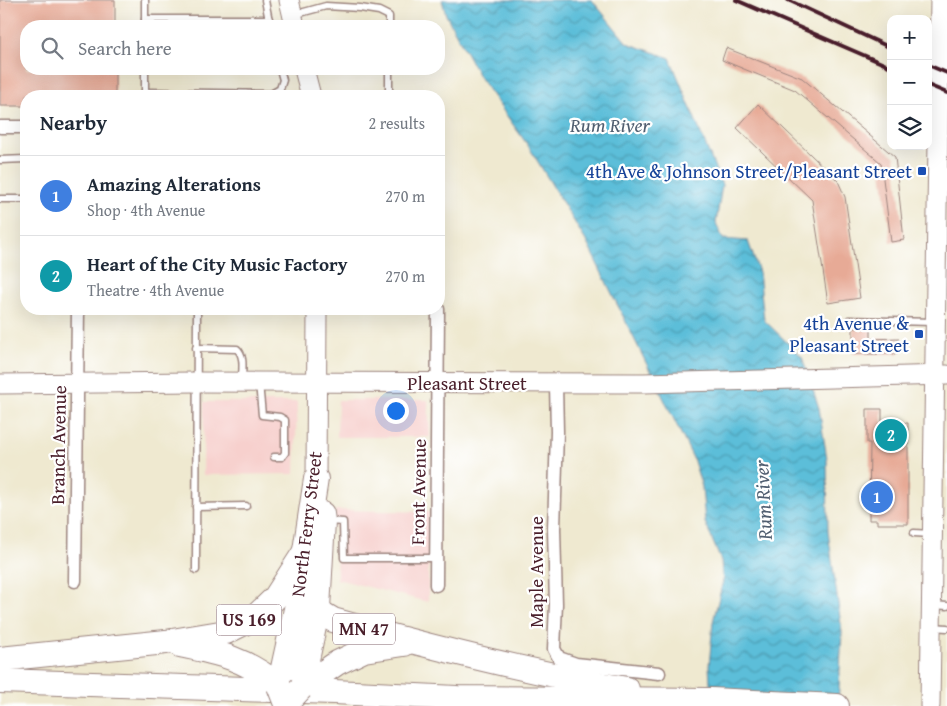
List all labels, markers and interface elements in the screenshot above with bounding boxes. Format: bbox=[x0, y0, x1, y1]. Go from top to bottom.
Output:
map controls bbox=[887, 15, 932, 150]
button: + bbox=[887, 15, 932, 60]
search box bbox=[20, 20, 445, 75]
icon: search bbox=[38, 34, 66, 62]
text: Search here bbox=[78, 34, 172, 62]
button: − bbox=[887, 60, 932, 105]
button: layers bbox=[887, 105, 932, 150]
text: Nearby bbox=[40, 107, 107, 138]
water label: Rum River bbox=[569, 110, 651, 139]
text: 2 results bbox=[368, 111, 425, 135]
place label: 4th Ave & Johnson Street/Pleasant Street bbox=[586, 157, 912, 185]
marker: 4th Ave & Johnson Street/Pleasant Street bbox=[916, 165, 928, 177]
text: Amazing Alterations bbox=[87, 170, 261, 198]
text: 1 bbox=[52, 184, 60, 208]
text: 270 m bbox=[385, 184, 425, 208]
text: Shop · 4th Avenue bbox=[87, 198, 205, 222]
text: Heart of the City Music Factory bbox=[87, 250, 348, 278]
text: 2 bbox=[52, 264, 60, 288]
text: 270 m bbox=[385, 264, 425, 288]
text: Theatre · 4th Avenue bbox=[87, 278, 224, 302]
place label: 4th Avenue & Pleasant Street bbox=[789, 309, 909, 359]
marker: 4th Avenue & Pleasant Street bbox=[913, 328, 925, 340]
street label: Pleasant Street bbox=[407, 369, 527, 397]
street label: Branch Avenue bbox=[43, 385, 73, 505]
your location bbox=[383, 398, 409, 424]
pin: 2 bbox=[875, 416, 907, 454]
street label: Front Avenue bbox=[403, 438, 433, 545]
street label: North Ferry Street bbox=[283, 449, 329, 598]
water label: Rum River bbox=[746, 459, 779, 542]
pin: 1 bbox=[861, 478, 893, 516]
street label: Maple Avenue bbox=[522, 516, 550, 628]
road number: US 169 bbox=[216, 604, 282, 636]
road number: MN 47 bbox=[333, 614, 395, 644]

